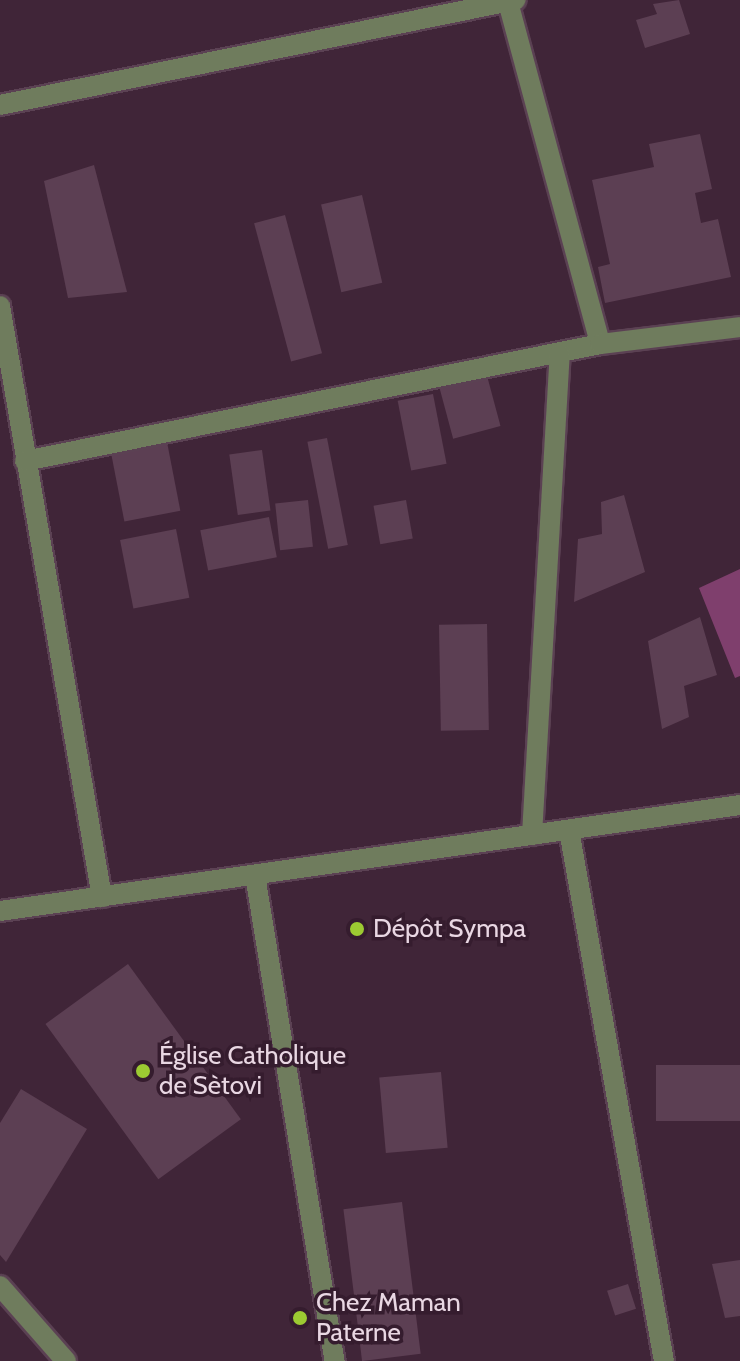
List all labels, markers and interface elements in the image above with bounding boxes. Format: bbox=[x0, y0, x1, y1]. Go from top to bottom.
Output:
place label: Dépôt Sympa bbox=[373, 913, 526, 945]
marker: Dépôt Sympa bbox=[348, 920, 366, 938]
place label: Église Catholique de Sètovi bbox=[159, 1040, 346, 1102]
marker: Église Catholique de Sètovi bbox=[134, 1062, 152, 1080]
place label: Chez Maman Paterne bbox=[316, 1287, 461, 1348]
marker: Chez Maman Paterne bbox=[291, 1309, 309, 1327]

